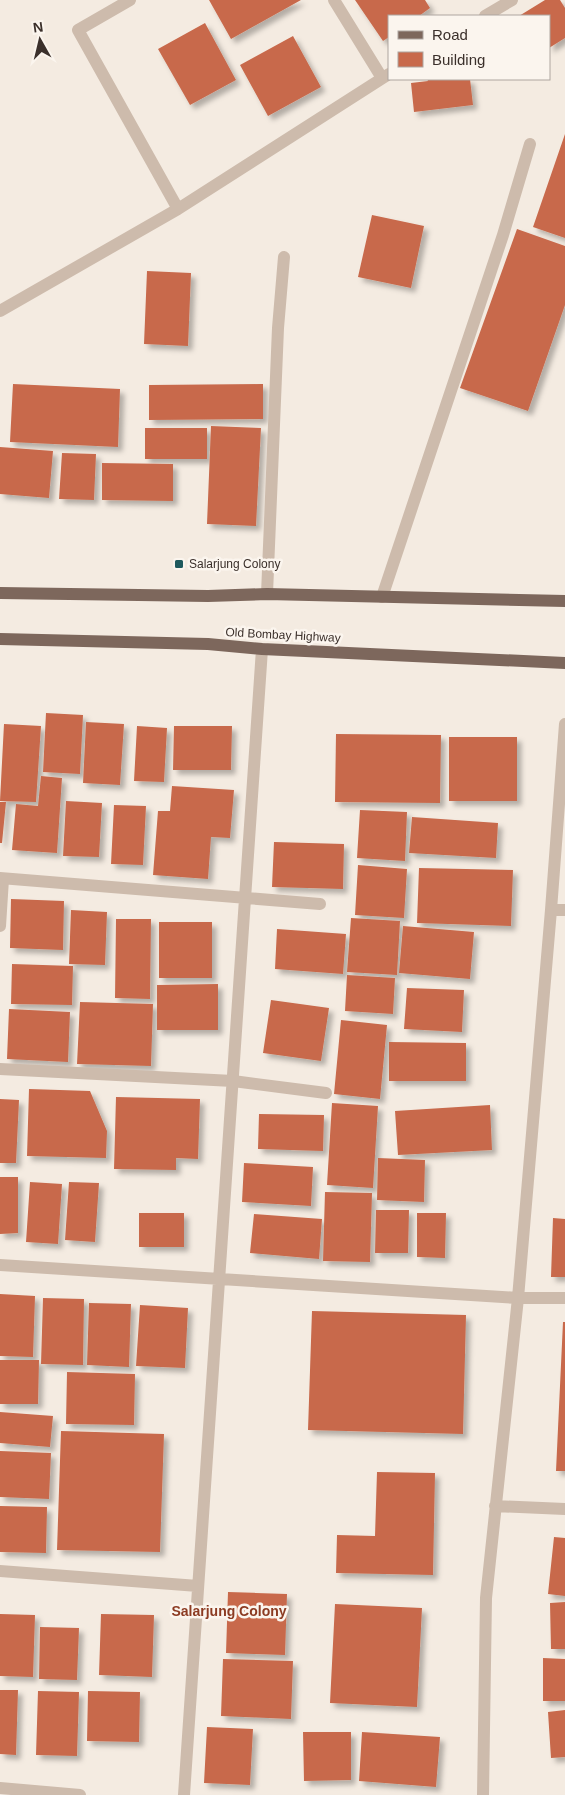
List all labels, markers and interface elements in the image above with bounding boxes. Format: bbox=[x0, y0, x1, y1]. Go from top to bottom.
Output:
north arrow bbox=[15, 15, 65, 65]
legend bbox=[388, 15, 550, 80]
text: N bbox=[32, 18, 44, 36]
text: Road bbox=[432, 26, 468, 43]
text: Building bbox=[432, 51, 485, 68]
place label: Salarjung Colony bbox=[189, 557, 280, 571]
marker: Salarjung Colony bbox=[173, 558, 185, 570]
street label: Old Bombay Highway bbox=[225, 625, 341, 645]
district label: Salarjung Colony bbox=[171, 1603, 287, 1619]

